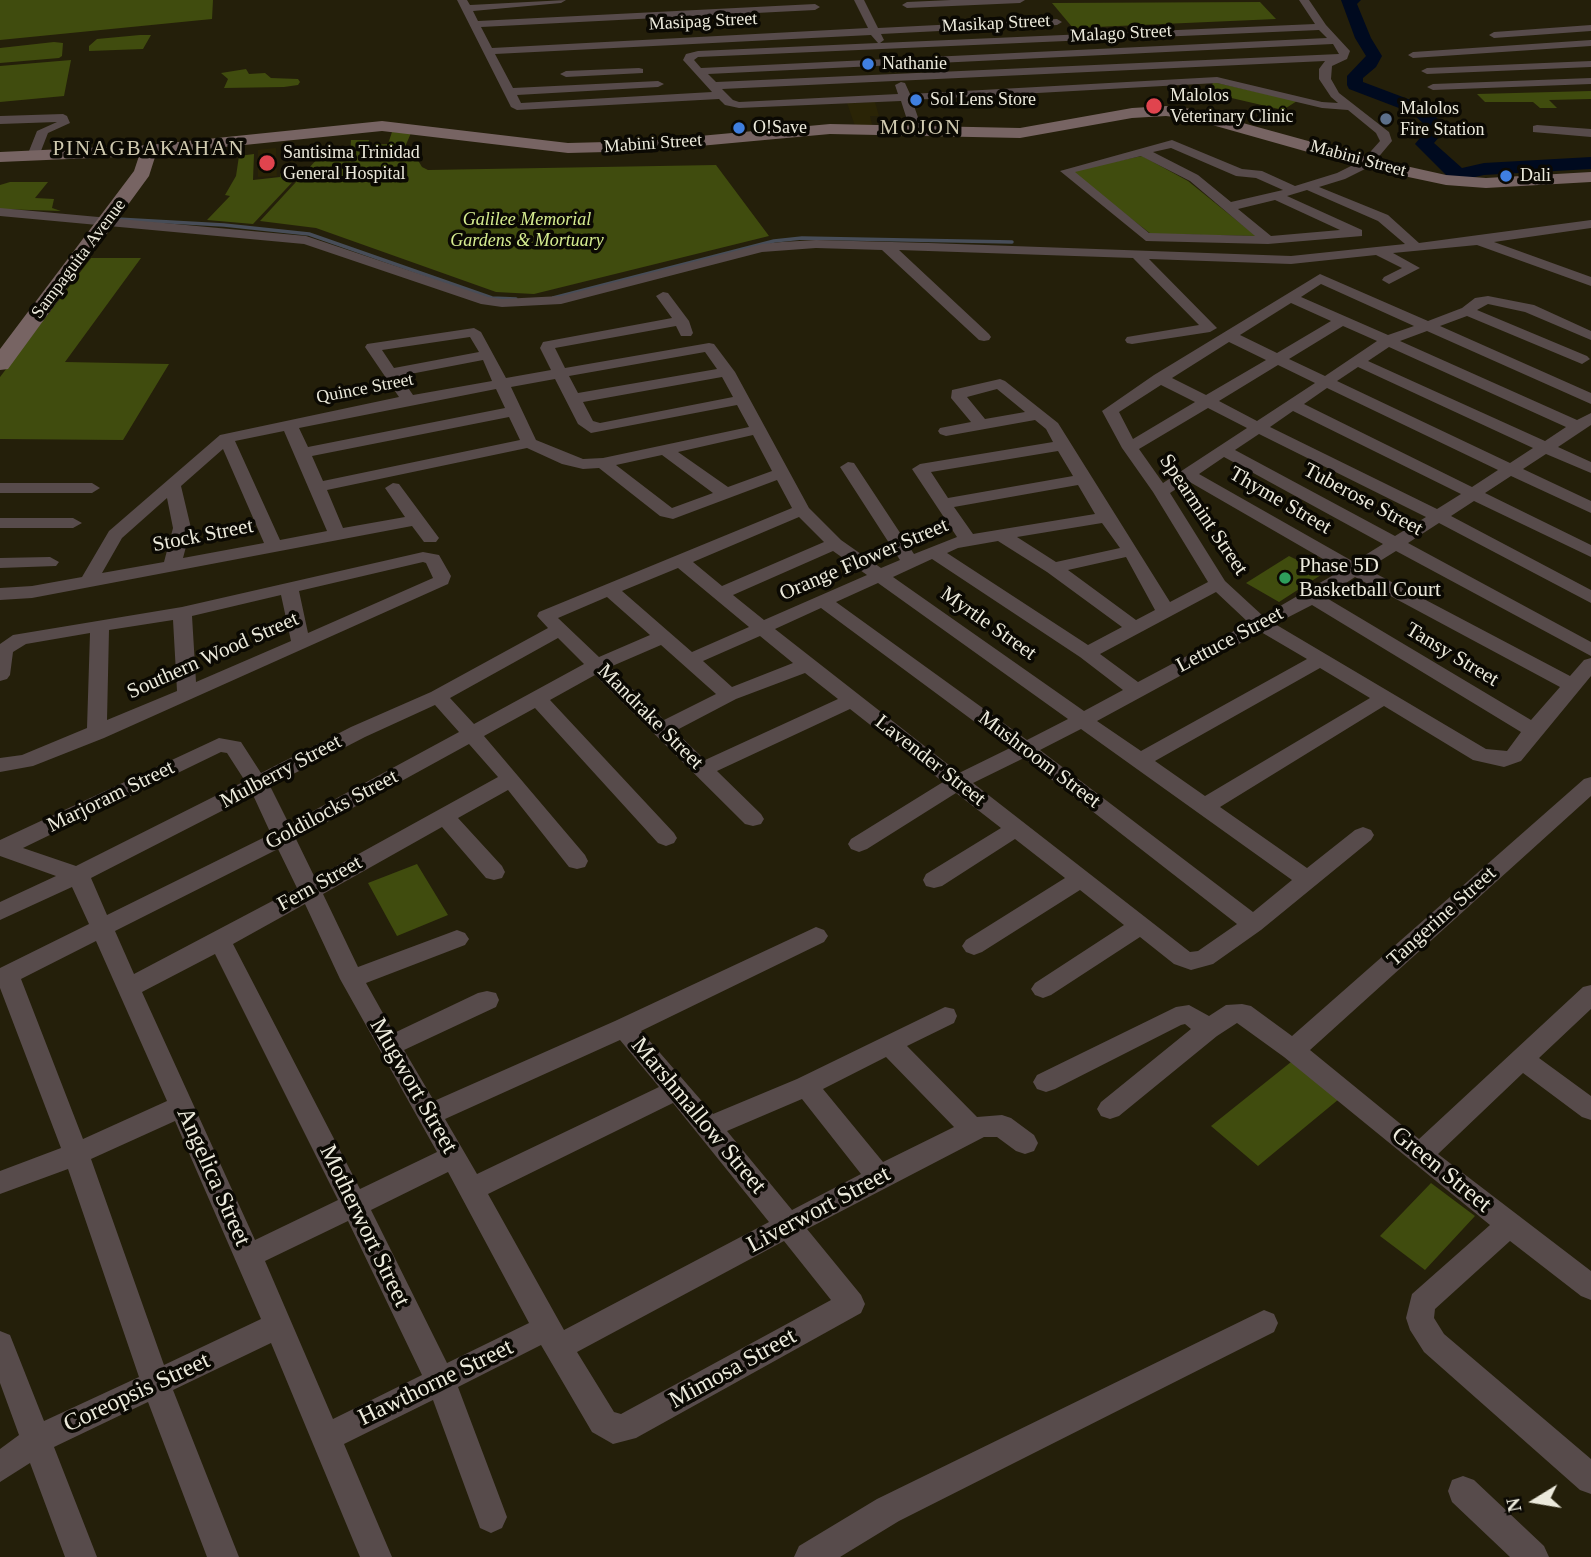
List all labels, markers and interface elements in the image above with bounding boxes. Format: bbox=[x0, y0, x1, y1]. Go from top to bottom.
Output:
street label: Masipag Street bbox=[648, 8, 758, 36]
street label: Masikap Street bbox=[941, 10, 1051, 38]
street label: Malago Street bbox=[1070, 21, 1172, 47]
place label: Nathanie bbox=[882, 53, 947, 75]
marker: Nathanie bbox=[860, 56, 876, 72]
place label: Malolos Veterinary Clinic bbox=[1170, 85, 1293, 128]
place label: Sol Lens Store bbox=[930, 89, 1036, 111]
marker: Sol Lens Store bbox=[908, 92, 924, 108]
marker: Malolos Veterinary Clinic bbox=[1144, 96, 1164, 116]
place label: Malolos Fire Station bbox=[1400, 98, 1484, 140]
marker: Malolos Fire Station bbox=[1378, 111, 1394, 127]
district label: MOJON bbox=[880, 115, 962, 141]
place label: O!Save bbox=[753, 117, 807, 139]
marker: O!Save bbox=[731, 120, 747, 136]
street label: Mabini Street bbox=[603, 130, 703, 158]
district label: PINAGBAKAHAN bbox=[54, 136, 244, 162]
street label: Mabini Street bbox=[1308, 136, 1408, 182]
place label: Santisima Trinidad General Hospital bbox=[283, 142, 420, 184]
marker: Santisima Trinidad General Hospital bbox=[257, 153, 277, 173]
place label: Dali bbox=[1520, 165, 1551, 187]
marker: Dali bbox=[1498, 168, 1514, 184]
street label: Sampaguita Avenue bbox=[27, 195, 131, 323]
park label: Galilee Memorial Gardens & Mortuary bbox=[450, 209, 604, 252]
street label: Quince Street bbox=[315, 369, 415, 409]
street label: Spearmint Street bbox=[1153, 450, 1253, 580]
street label: Tuberose Street bbox=[1299, 458, 1427, 542]
street label: Thyme Street bbox=[1224, 462, 1336, 540]
street label: Orange Flower Street bbox=[776, 513, 952, 607]
street label: Stock Street bbox=[150, 514, 256, 558]
place label: Phase 5D Basketball Court bbox=[1299, 553, 1441, 603]
marker: Phase 5D Basketball Court bbox=[1277, 570, 1293, 586]
street label: Myrtle Street bbox=[935, 582, 1041, 666]
street label: Lettuce Street bbox=[1172, 601, 1288, 679]
street label: Southern Wood Street bbox=[123, 607, 303, 705]
street label: Tansy Street bbox=[1401, 617, 1503, 693]
street label: Mandrake Street bbox=[592, 659, 708, 775]
street label: Mushroom Street bbox=[973, 706, 1105, 814]
street label: Lavender Street bbox=[870, 710, 990, 812]
street label: Mulberry Street bbox=[216, 730, 346, 814]
street label: Marjoram Street bbox=[43, 755, 179, 839]
street label: Goldilocks Street bbox=[261, 765, 403, 855]
street label: Fern Street bbox=[273, 851, 367, 917]
street label: Tangerine Street bbox=[1382, 862, 1502, 972]
street label: Mugwort Street bbox=[363, 1013, 463, 1159]
street label: Marshmallow Street bbox=[624, 1032, 772, 1200]
street label: Angelica Street bbox=[170, 1103, 256, 1251]
street label: Green Street bbox=[1385, 1121, 1497, 1219]
street label: Motherwort Street bbox=[312, 1140, 416, 1312]
street label: Liverwort Street bbox=[743, 1160, 895, 1260]
street label: Mimosa Street bbox=[665, 1322, 801, 1416]
street label: Hawthorne Street bbox=[354, 1333, 518, 1433]
street label: Coreopsis Street bbox=[59, 1347, 215, 1439]
north arrow bbox=[1500, 1466, 1570, 1536]
text: N bbox=[1502, 1496, 1526, 1514]

